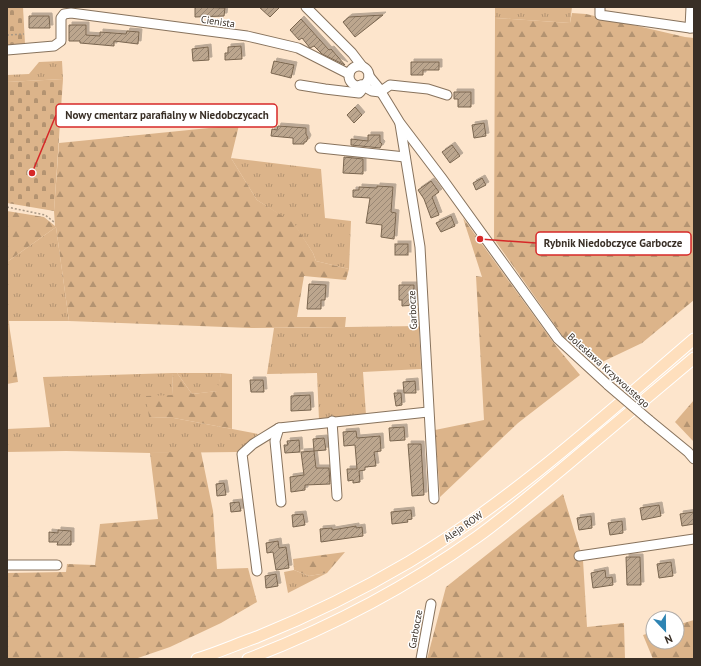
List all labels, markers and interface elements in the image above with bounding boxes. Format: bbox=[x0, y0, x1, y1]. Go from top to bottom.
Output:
street label: Cienista bbox=[200, 13, 236, 30]
callout: Nowy cmentarz parafialny w Niedobczycach bbox=[56, 104, 277, 127]
text: Nowy cmentarz parafialny w Niedobczycach bbox=[65, 108, 269, 122]
callout: Rybnik Niedobczyce Garbocze bbox=[536, 232, 691, 255]
text: Rybnik Niedobczyce Garbocze bbox=[544, 236, 683, 250]
street label: Garbocze bbox=[405, 290, 420, 330]
street label: Bolesława Krzywoustego bbox=[565, 330, 652, 411]
street label: Aleja ROW bbox=[441, 508, 486, 545]
street label: Garbocze bbox=[406, 609, 425, 649]
north arrow bbox=[645, 610, 685, 650]
text: N bbox=[663, 631, 675, 647]

